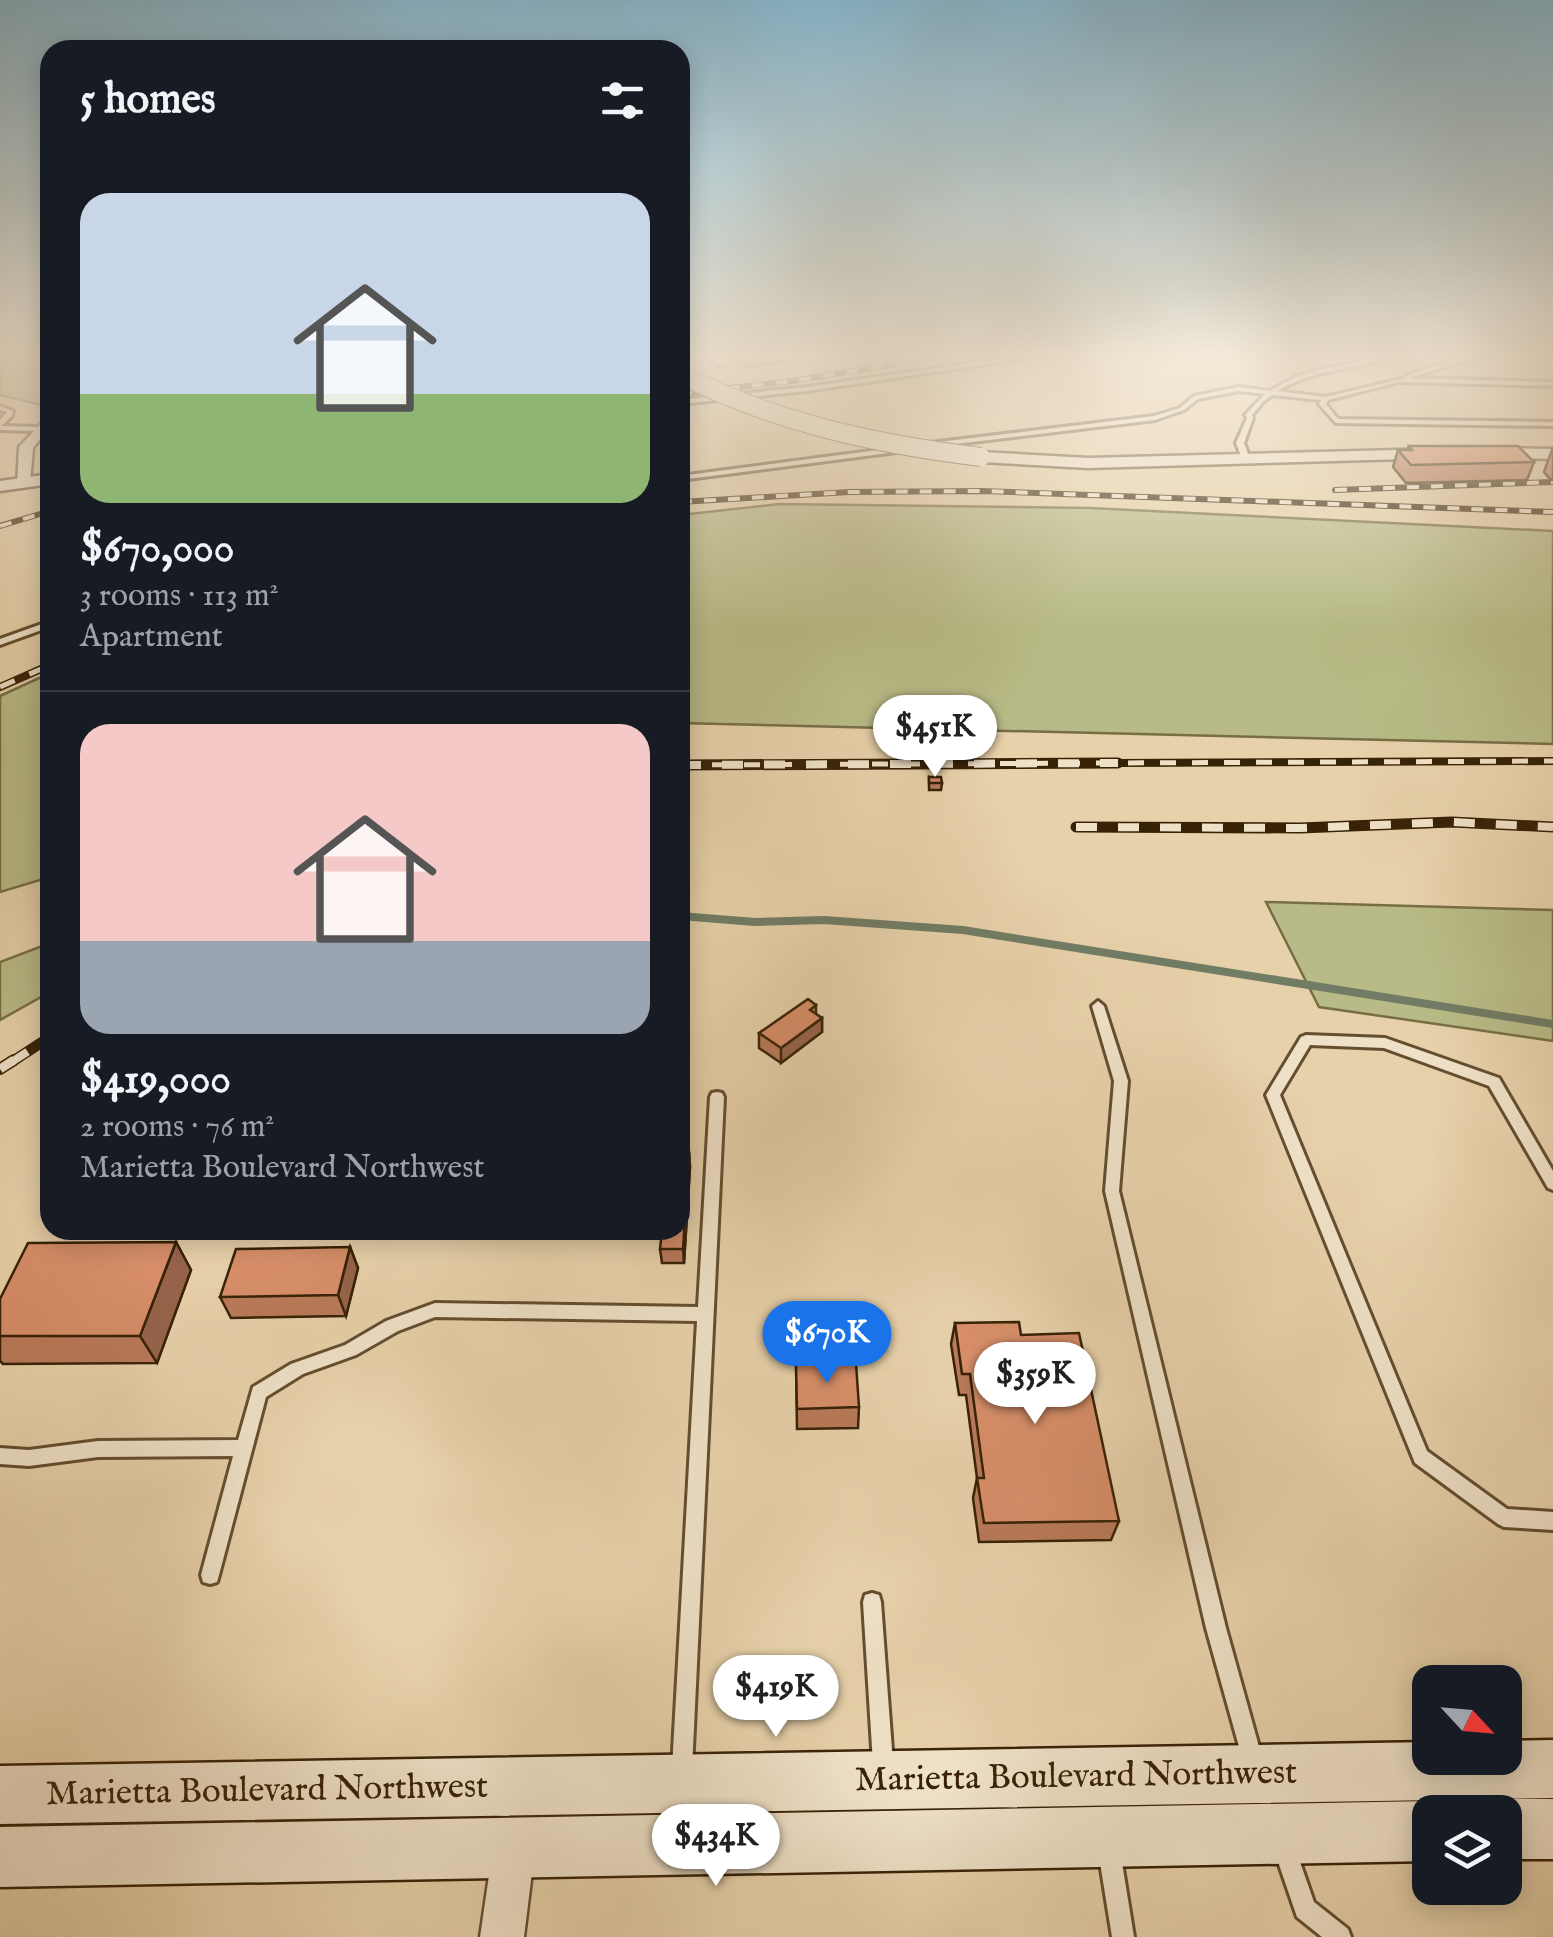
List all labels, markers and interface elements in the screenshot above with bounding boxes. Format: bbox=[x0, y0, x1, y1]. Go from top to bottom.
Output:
icon: filters bbox=[595, 73, 650, 128]
text: 5 homes bbox=[80, 74, 216, 127]
icon: home bbox=[275, 258, 455, 438]
text: $670,000 bbox=[80, 523, 234, 576]
text: 3 rooms · 113 m² bbox=[80, 576, 279, 617]
text: Apartment bbox=[80, 617, 223, 658]
pin: $451K bbox=[865, 695, 1005, 780]
text: $451K bbox=[895, 707, 975, 748]
icon: home bbox=[275, 789, 455, 969]
text: $419,000 bbox=[80, 1054, 231, 1107]
text: 2 rooms · 76 m² bbox=[80, 1107, 274, 1148]
text: Marietta Boulevard Northwest bbox=[80, 1148, 485, 1189]
pin: $670K bbox=[757, 1301, 897, 1386]
text: $670K bbox=[784, 1313, 870, 1354]
pin: $359K bbox=[965, 1342, 1105, 1427]
text: $359K bbox=[996, 1354, 1074, 1395]
pin: $419K bbox=[706, 1655, 846, 1740]
north arrow bbox=[1412, 1665, 1522, 1775]
map controls bbox=[1412, 1665, 1522, 1905]
text: $419K bbox=[735, 1667, 817, 1708]
street label: Marietta Boulevard Northwest bbox=[854, 1751, 1298, 1803]
street label: Marietta Boulevard Northwest bbox=[45, 1765, 489, 1817]
button: layers bbox=[1412, 1795, 1522, 1905]
pin: $434K bbox=[646, 1804, 786, 1889]
text: $434K bbox=[674, 1816, 758, 1857]

